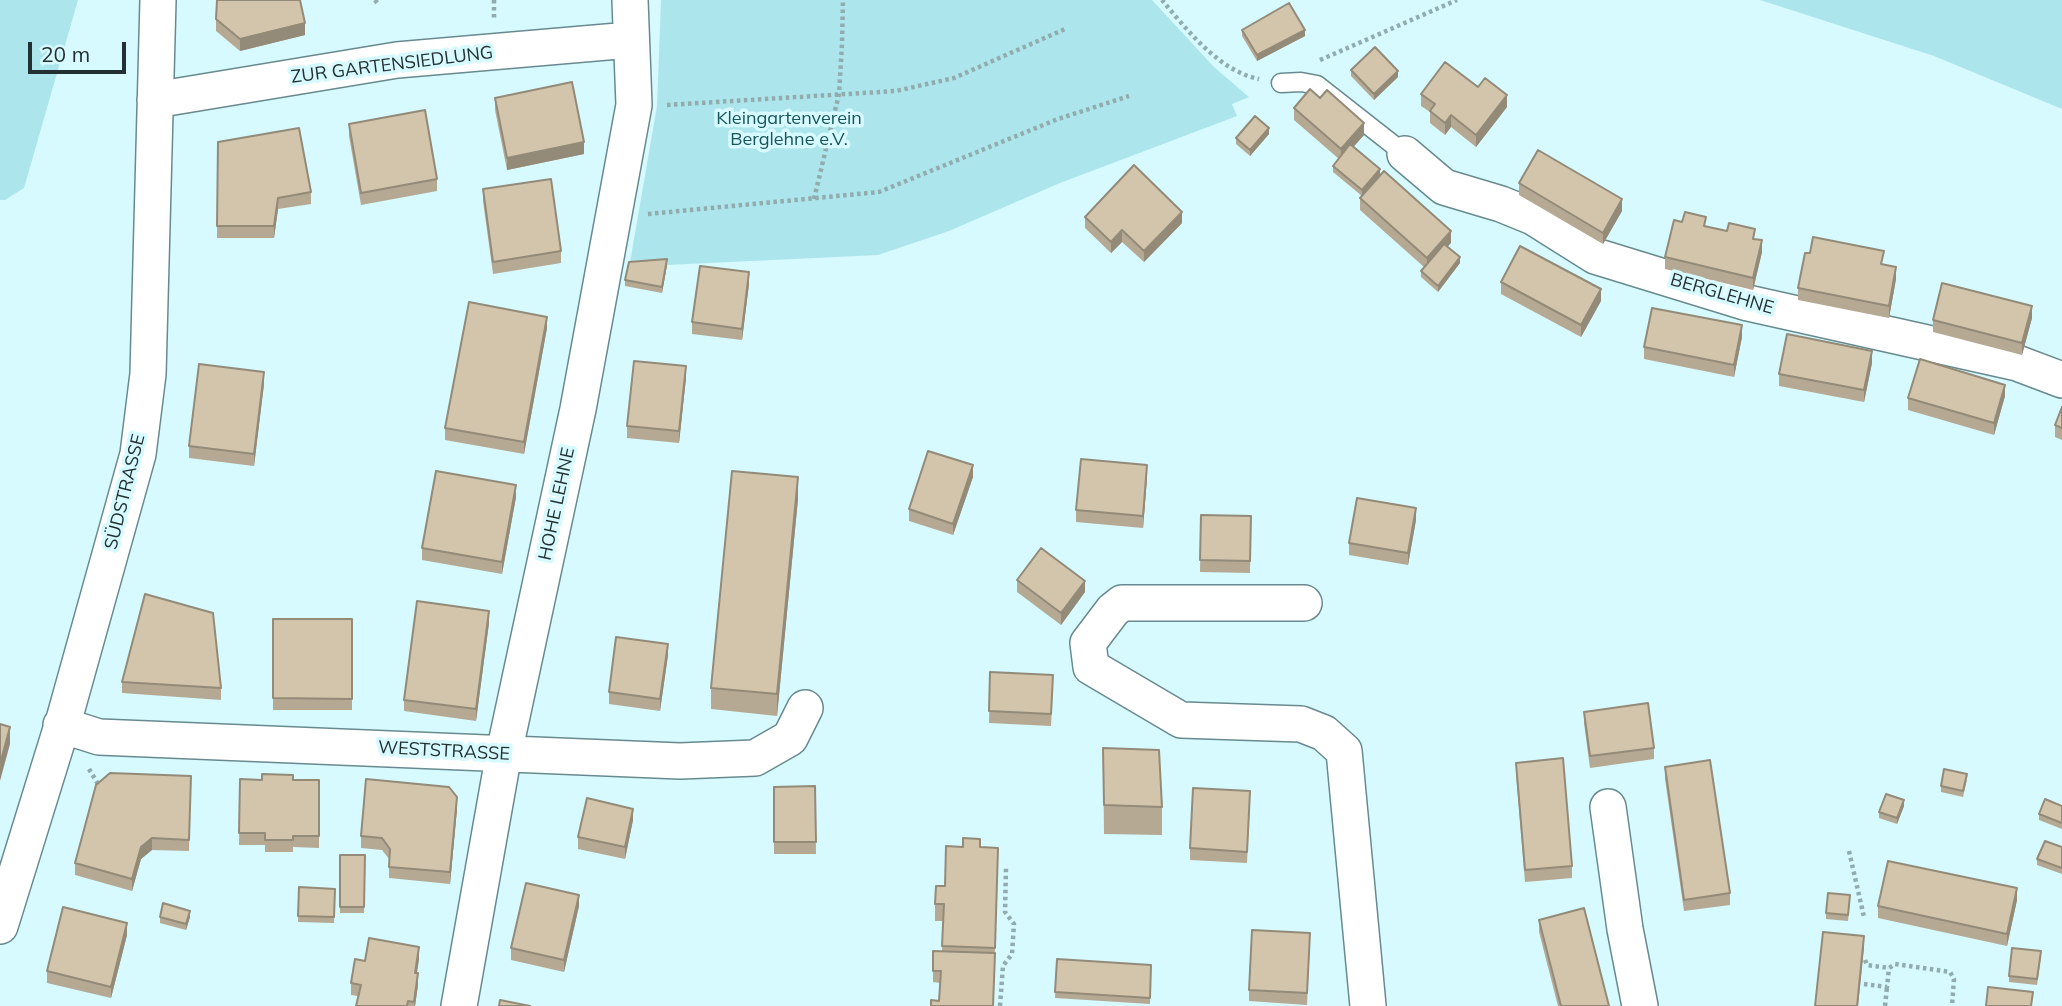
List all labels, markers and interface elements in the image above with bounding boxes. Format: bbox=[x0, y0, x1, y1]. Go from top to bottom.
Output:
scale bar bbox=[32, 28, 130, 72]
text: 20 m bbox=[41, 41, 90, 67]
street label: ZUR GARTENSIEDLUNG bbox=[290, 42, 494, 88]
park label: Kleingartenverein Berglehne e.V. bbox=[716, 108, 862, 150]
street label: BERGLEHNE bbox=[1668, 269, 1776, 319]
street label: SÜDSTRASSE bbox=[100, 432, 150, 552]
street label: HOHE LEHNE bbox=[534, 446, 580, 562]
street label: WESTSTRASSE bbox=[378, 737, 510, 765]

